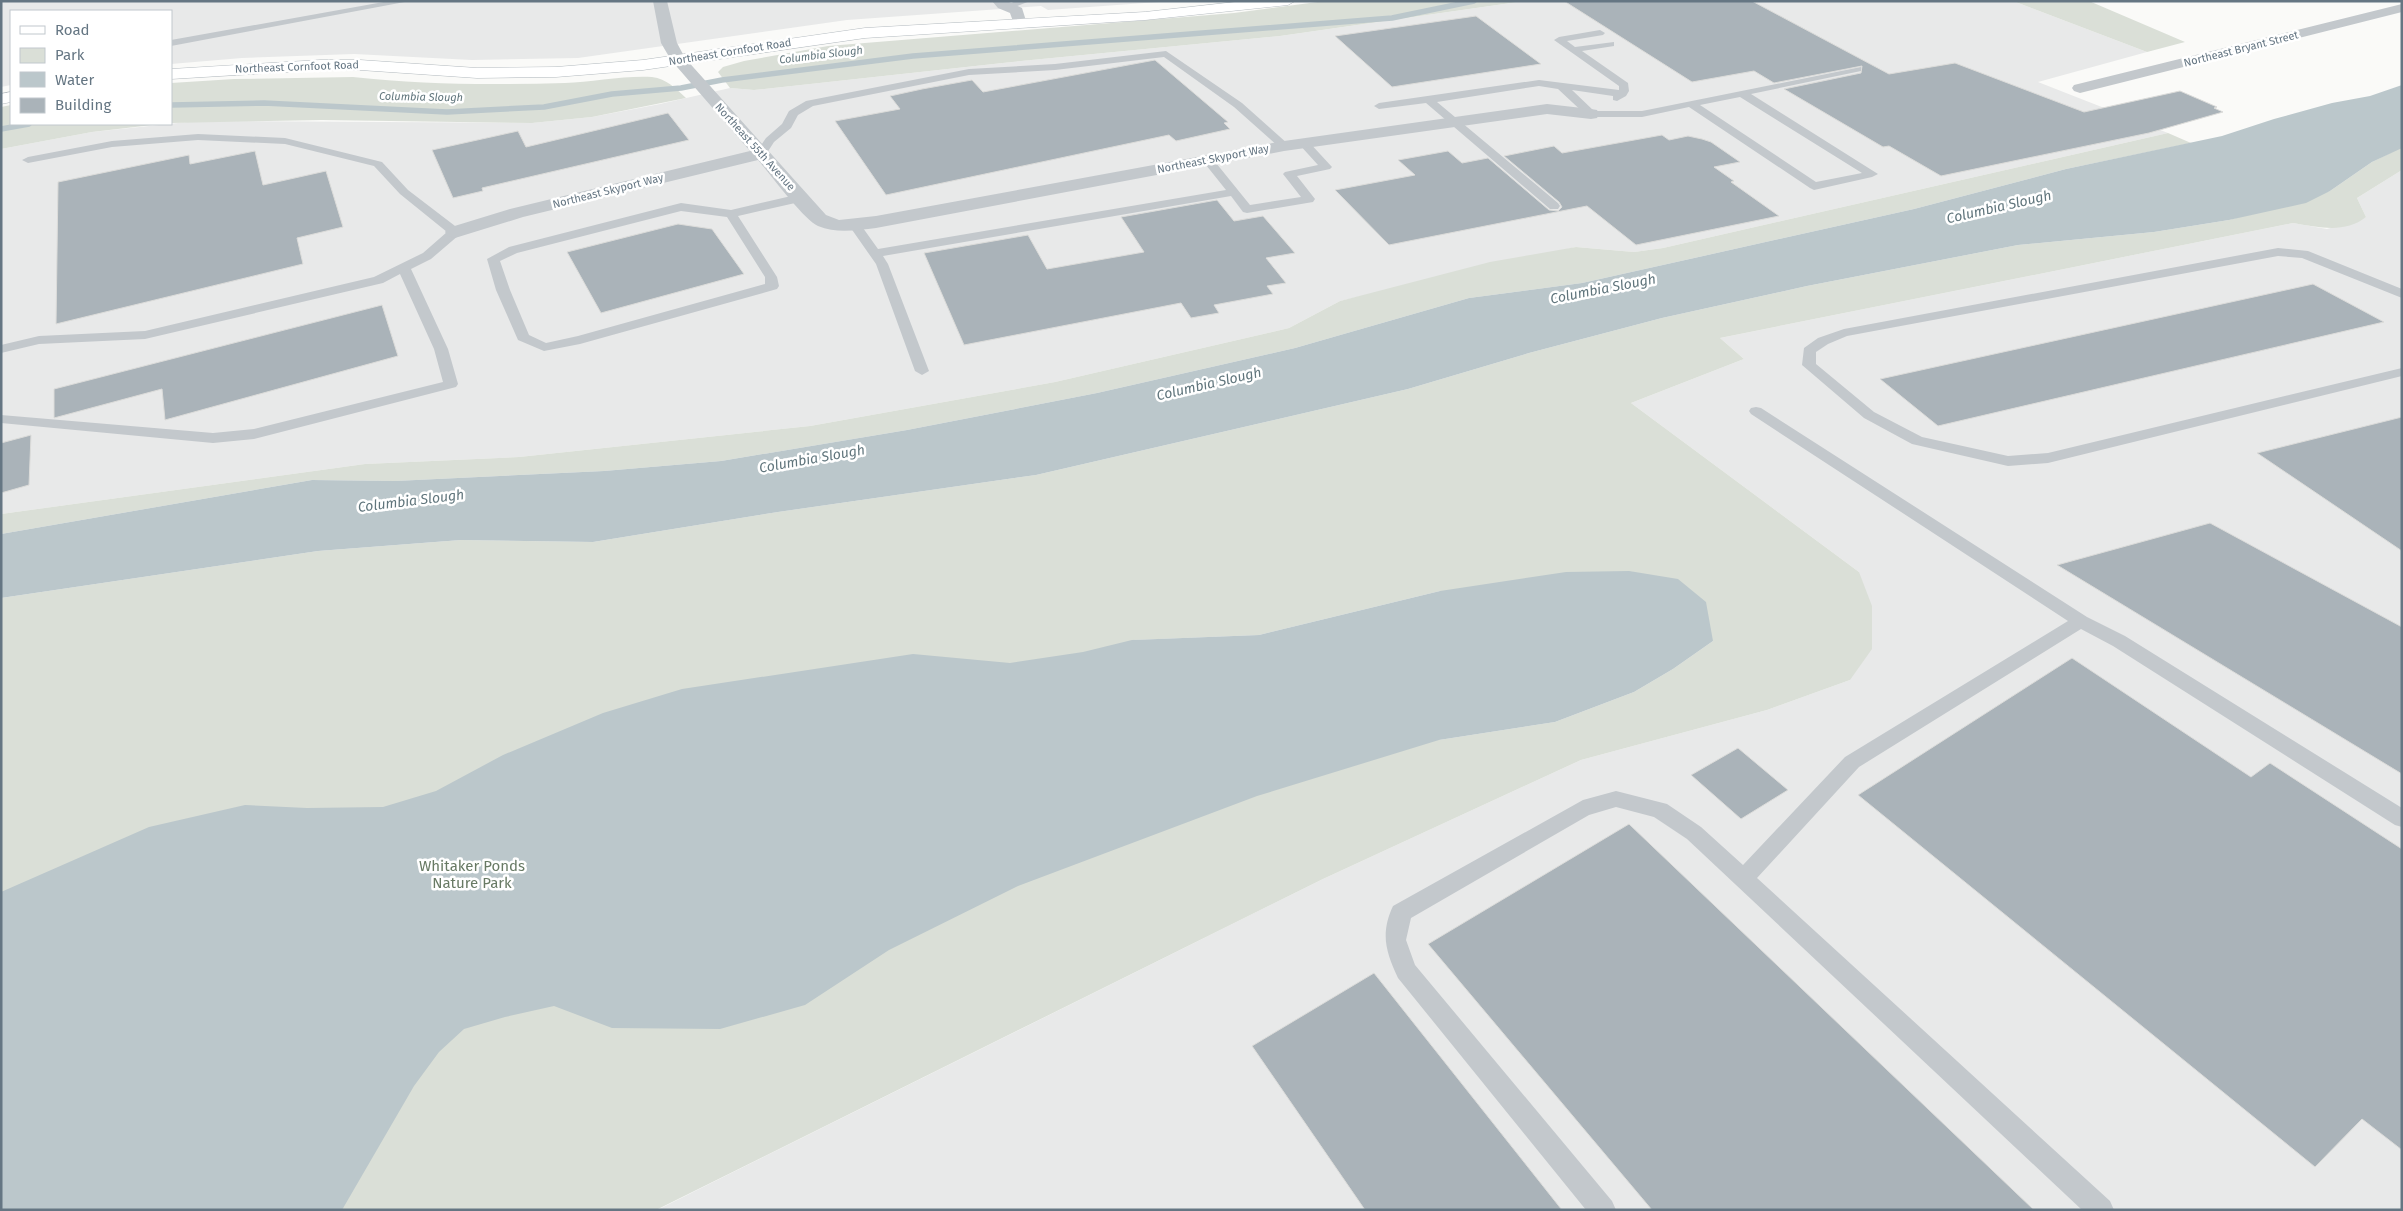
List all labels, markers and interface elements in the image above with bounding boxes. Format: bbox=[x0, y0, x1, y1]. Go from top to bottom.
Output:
legend bbox=[10, 10, 172, 125]
text: Road bbox=[55, 21, 90, 39]
street label: Northeast Bryant Street bbox=[2182, 28, 2300, 70]
street label: Northeast Cornfoot Road bbox=[668, 36, 792, 68]
water label: Columbia Slough bbox=[778, 43, 864, 67]
text: Park bbox=[55, 46, 85, 64]
street label: Northeast Cornfoot Road bbox=[235, 58, 359, 76]
text: Water bbox=[55, 71, 94, 89]
water label: Columbia Slough bbox=[379, 90, 463, 104]
text: Building bbox=[55, 96, 111, 114]
street label: Northeast 55th Avenue bbox=[712, 101, 798, 193]
street label: Northeast Skyport Way bbox=[1156, 142, 1271, 176]
street label: Northeast Skyport Way bbox=[551, 171, 665, 211]
water label: Columbia Slough bbox=[1945, 187, 2053, 227]
water label: Columbia Slough bbox=[1549, 270, 1657, 308]
water label: Columbia Slough bbox=[1155, 364, 1263, 404]
water label: Columbia Slough bbox=[758, 441, 866, 477]
water label: Columbia Slough bbox=[357, 486, 465, 516]
park label: Whitaker Ponds Nature Park bbox=[419, 857, 525, 892]

